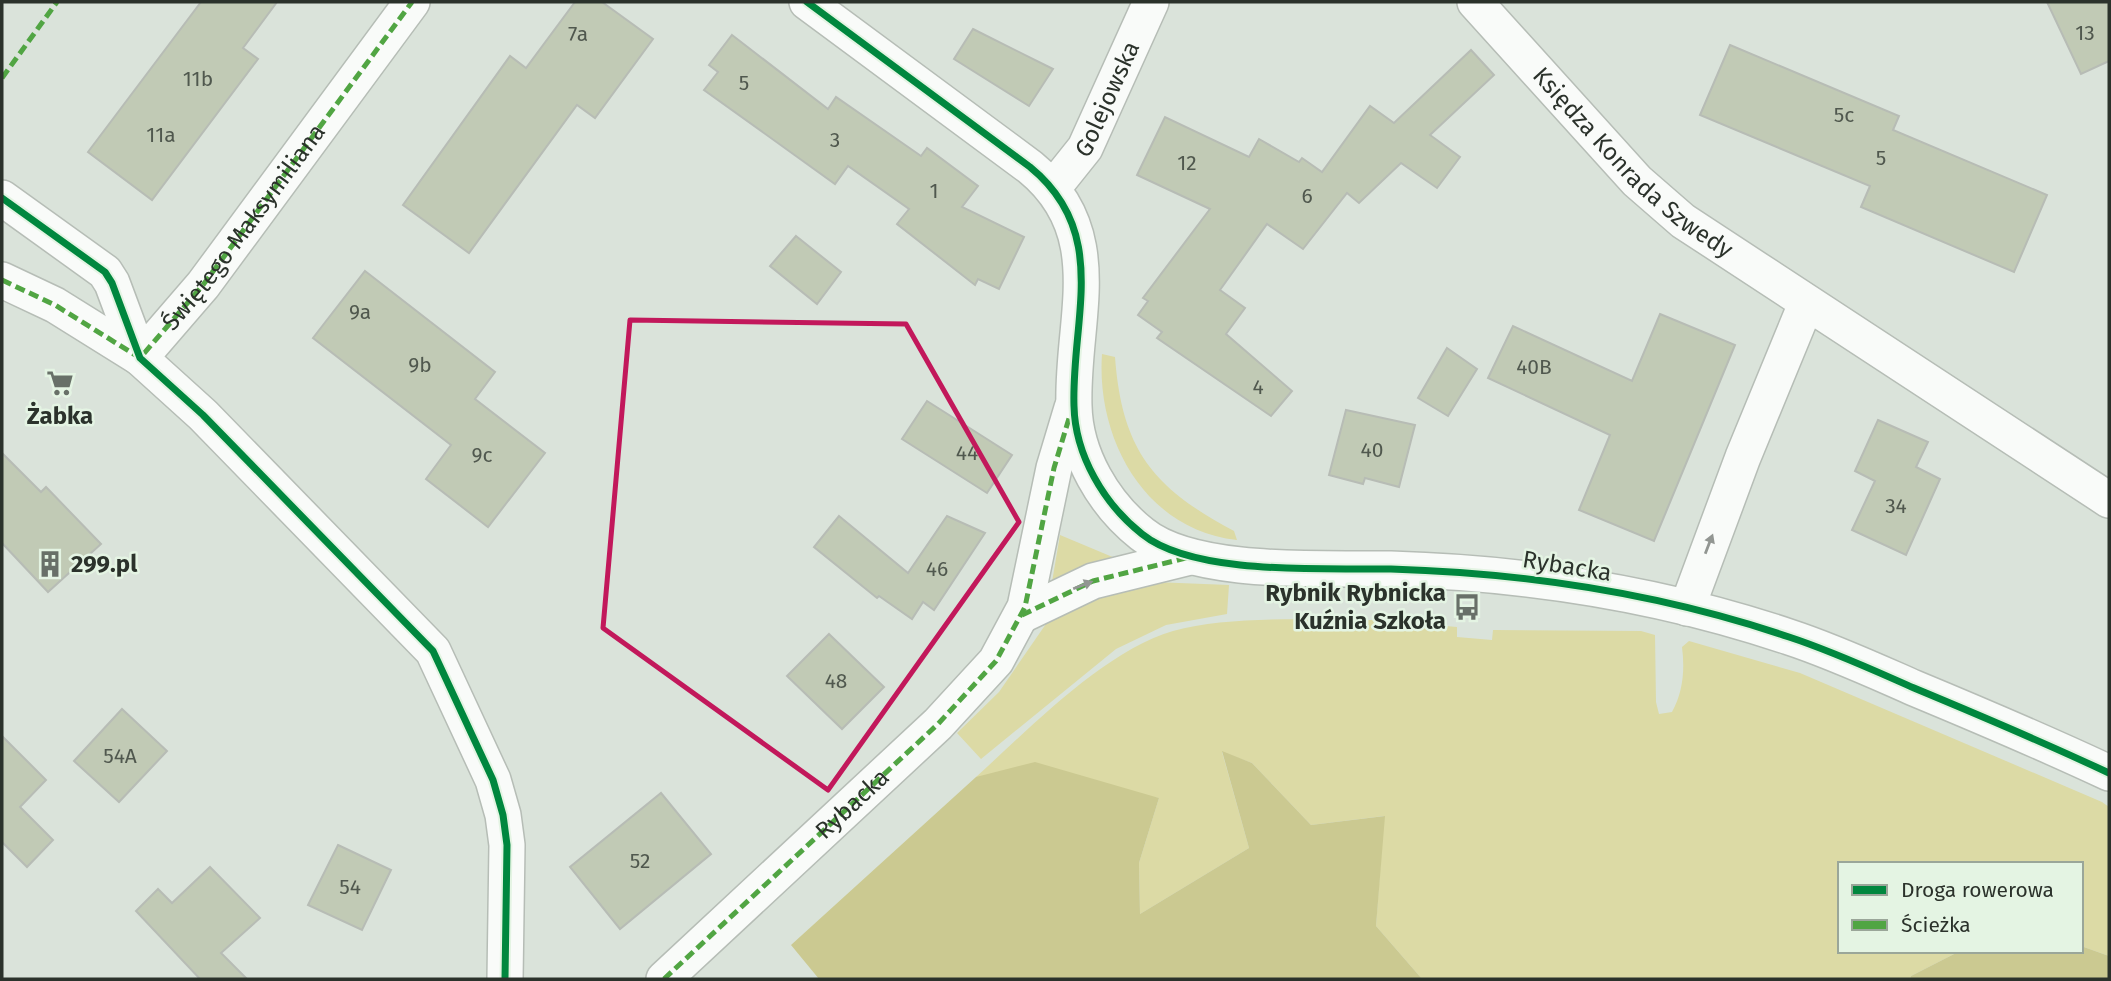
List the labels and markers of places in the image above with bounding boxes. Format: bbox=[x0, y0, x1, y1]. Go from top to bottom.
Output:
supermarket icon: Żabka bbox=[45, 368, 75, 398]
place label: Żabka bbox=[27, 401, 93, 430]
building icon: 299.pl bbox=[35, 549, 65, 579]
place label: 299.pl bbox=[71, 550, 138, 578]
place label: Rybnik Rybnicka Kuźnia Szkoła bbox=[1265, 579, 1446, 635]
bus stop icon: Rybnik Rybnicka Kuźnia Szkoła bbox=[1452, 592, 1482, 622]

